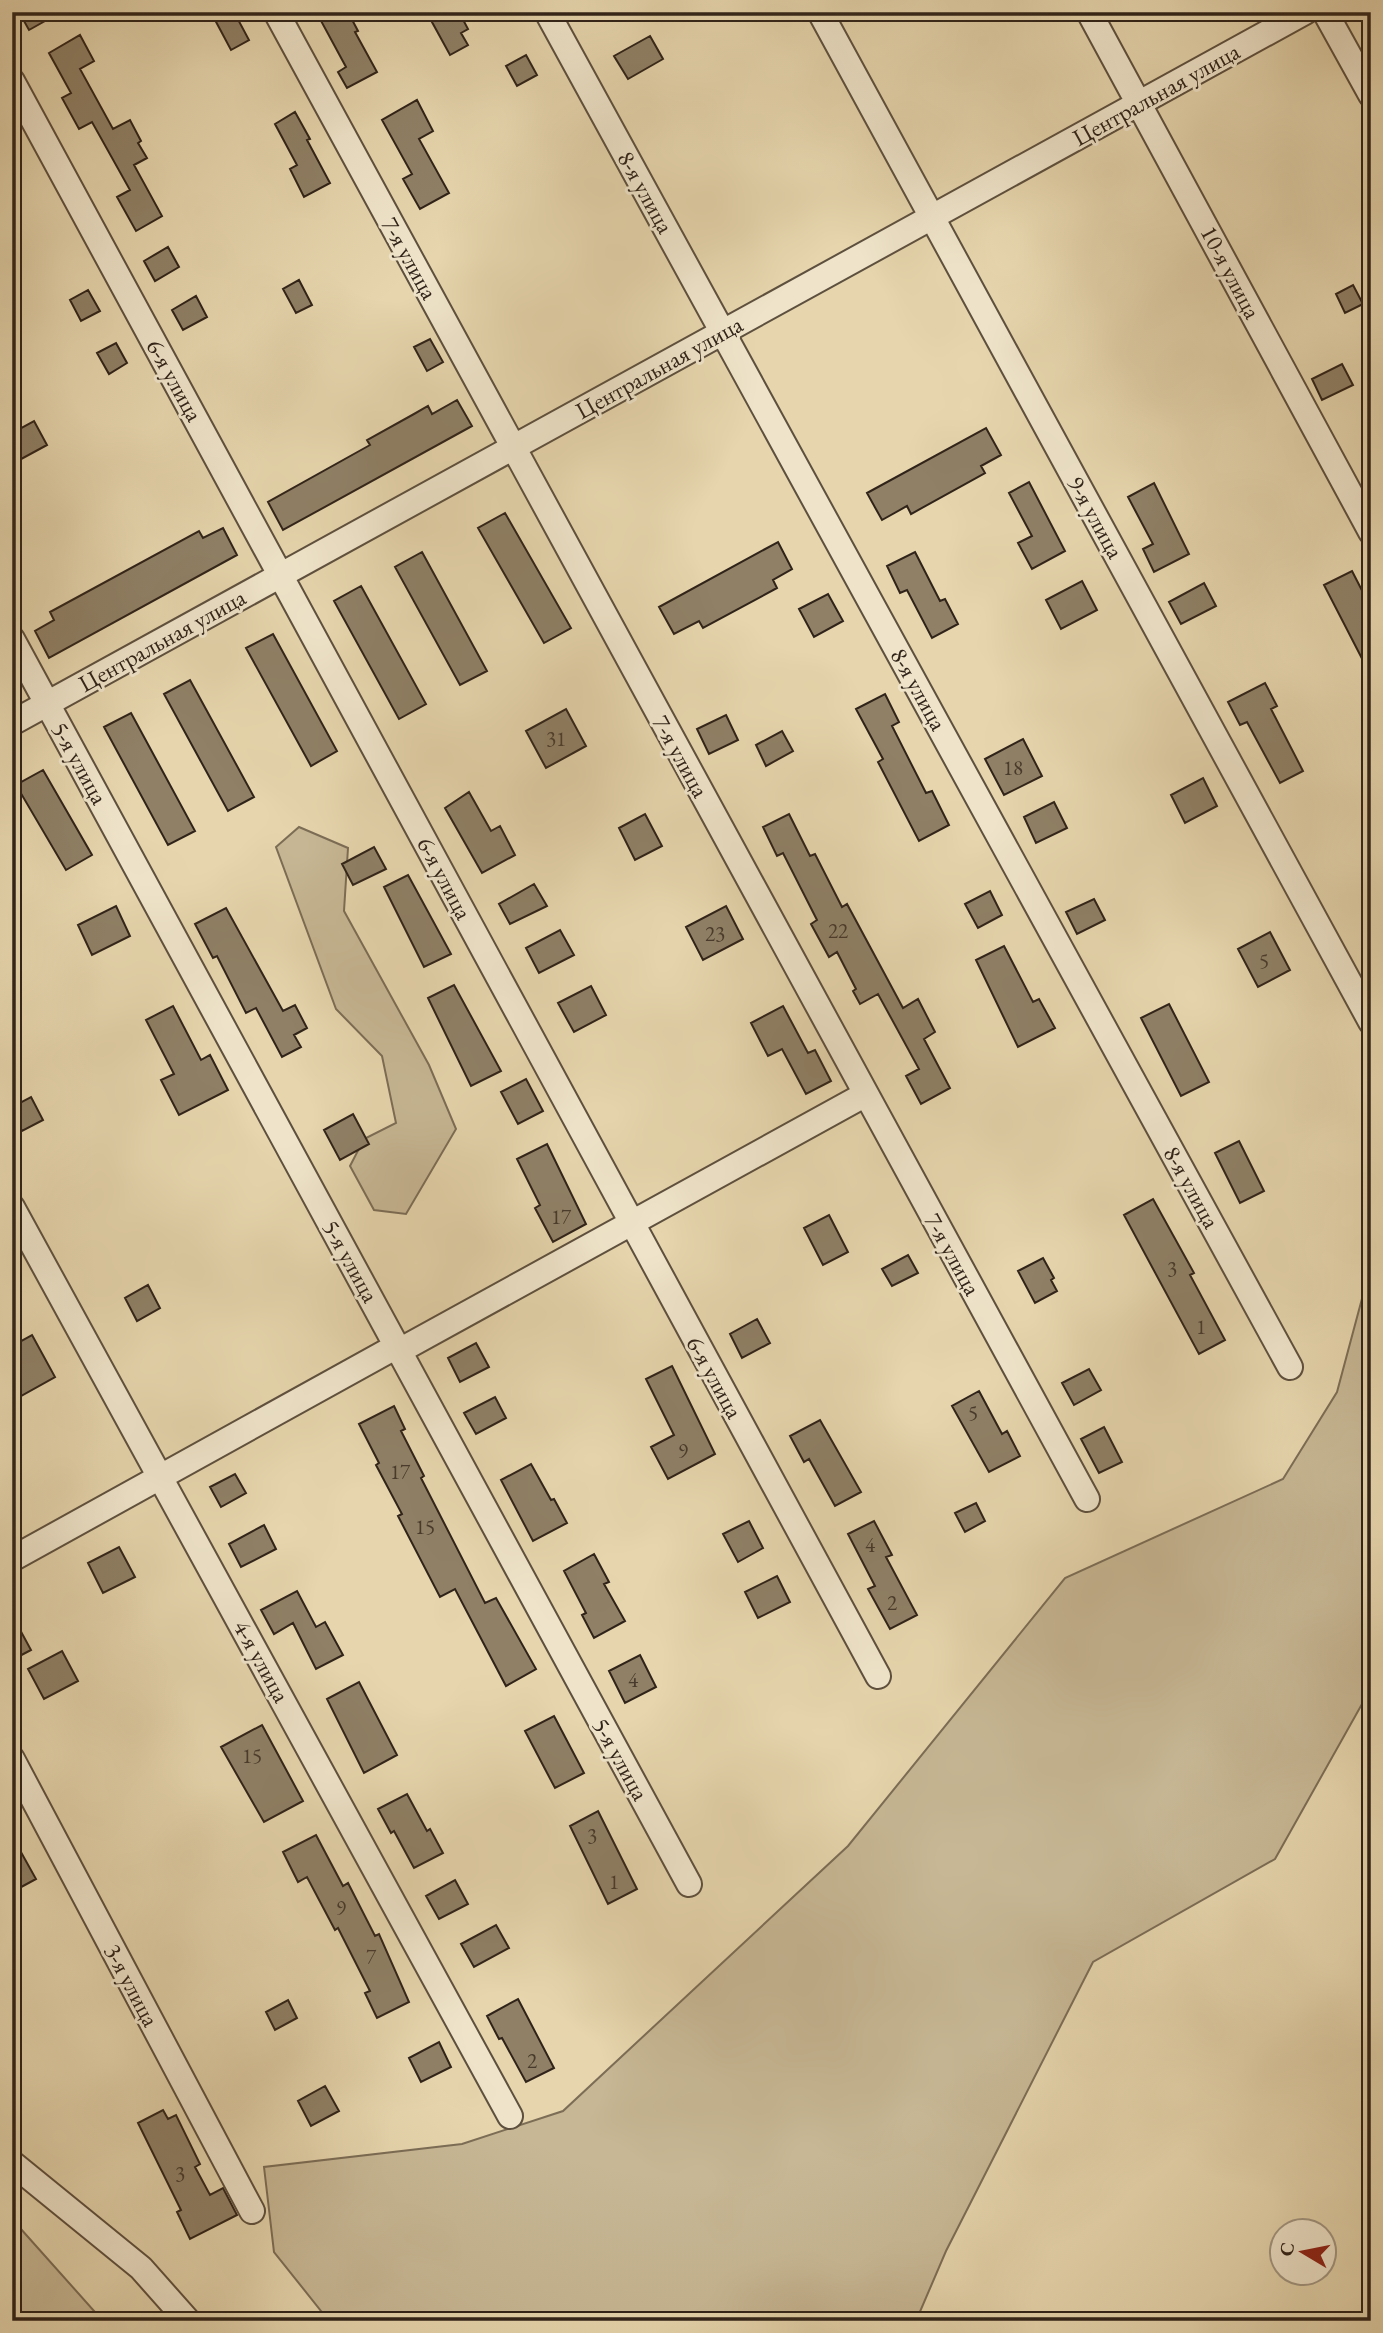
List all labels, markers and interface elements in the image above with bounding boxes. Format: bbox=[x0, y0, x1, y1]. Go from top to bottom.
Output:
street label: Центральная улица bbox=[1067, 35, 1245, 153]
street label: 8-я улица bbox=[611, 145, 681, 239]
street label: 7-я улица bbox=[375, 211, 445, 305]
street label: 10-я улица bbox=[1194, 220, 1269, 324]
street label: Центральная улица bbox=[570, 308, 748, 426]
street label: 6-я улица bbox=[140, 333, 210, 427]
street label: 9-я улица bbox=[1061, 470, 1131, 564]
street label: Центральная улица bbox=[73, 581, 251, 699]
street label: 8-я улица bbox=[884, 642, 954, 736]
street label: 7-я улица bbox=[646, 709, 716, 803]
street label: 5-я улица bbox=[45, 716, 115, 810]
house number: 31 bbox=[546, 725, 566, 752]
house number: 18 bbox=[1003, 754, 1023, 781]
street label: 6-я улица bbox=[410, 831, 480, 925]
house number: 22 bbox=[828, 917, 848, 944]
house number: 23 bbox=[705, 920, 725, 947]
house number: 5 bbox=[1259, 947, 1269, 974]
street label: 8-я улица bbox=[1157, 1140, 1227, 1234]
house number: 17 bbox=[551, 1203, 572, 1230]
street label: 7-я улица bbox=[918, 1207, 988, 1301]
street label: 5-я улица bbox=[316, 1214, 386, 1308]
house number: 3 bbox=[1167, 1255, 1177, 1282]
house number: 1 bbox=[1196, 1313, 1206, 1340]
street label: 6-я улица bbox=[680, 1330, 750, 1424]
house number: 5 bbox=[968, 1399, 978, 1426]
house number: 9 bbox=[678, 1437, 688, 1464]
house number: 17 bbox=[390, 1458, 411, 1485]
house number: 15 bbox=[415, 1513, 435, 1540]
house number: 4 bbox=[865, 1531, 876, 1558]
house number: 2 bbox=[887, 1589, 897, 1616]
street label: 4-я улица bbox=[227, 1614, 297, 1708]
house number: 4 bbox=[628, 1666, 639, 1693]
street label: 5-я улица bbox=[586, 1712, 656, 1806]
house number: 15 bbox=[242, 1742, 262, 1769]
house number: 3 bbox=[587, 1822, 597, 1849]
house number: 1 bbox=[609, 1868, 619, 1895]
house number: 9 bbox=[336, 1894, 346, 1921]
street label: 3-я улица bbox=[97, 1938, 167, 2032]
house number: 7 bbox=[366, 1943, 377, 1970]
house number: 2 bbox=[527, 2047, 537, 2074]
house number: 3 bbox=[175, 2160, 185, 2187]
north arrow bbox=[1268, 2218, 1338, 2288]
text: С bbox=[1273, 2240, 1300, 2258]

